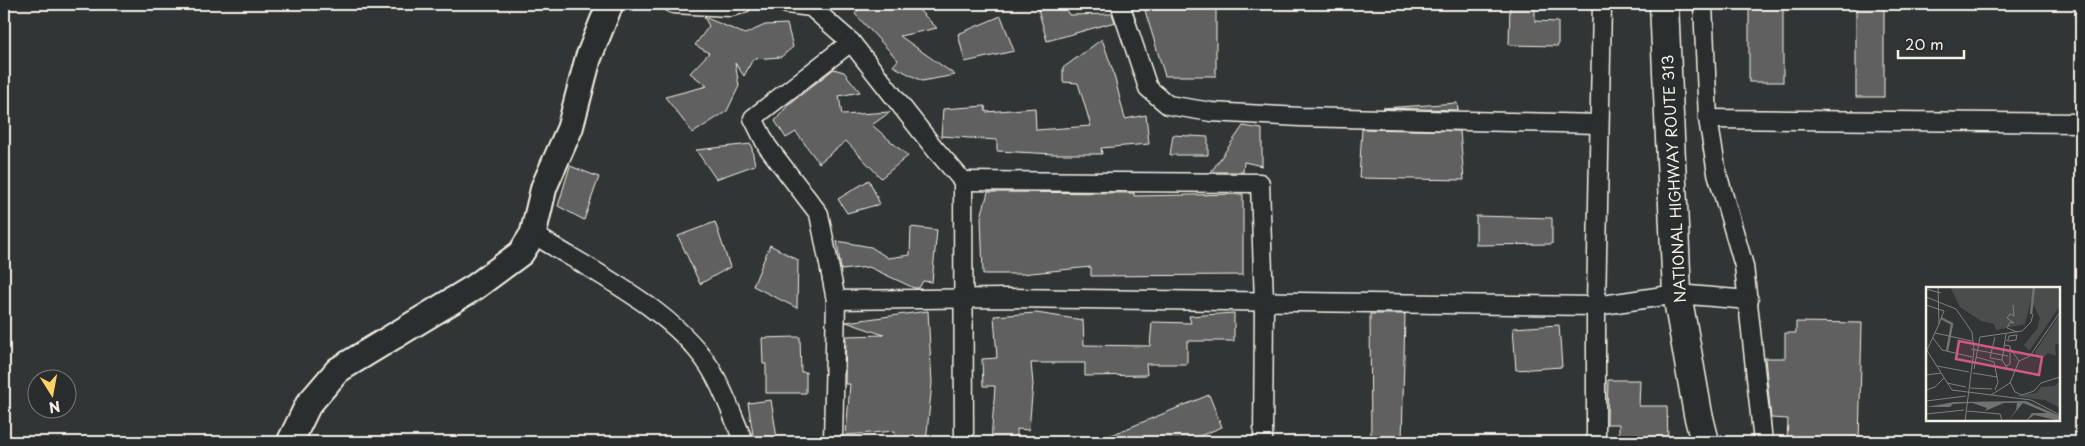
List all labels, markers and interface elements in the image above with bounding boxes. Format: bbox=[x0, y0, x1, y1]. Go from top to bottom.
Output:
scale bar bbox=[1898, 28, 1964, 60]
text: 20 m bbox=[1905, 32, 1944, 55]
street label: NATIONAL HIGHWAY ROUTE 313 bbox=[1655, 54, 1691, 304]
inset map bbox=[1926, 287, 2060, 421]
north arrow bbox=[28, 368, 78, 418]
text: N bbox=[47, 396, 62, 419]

